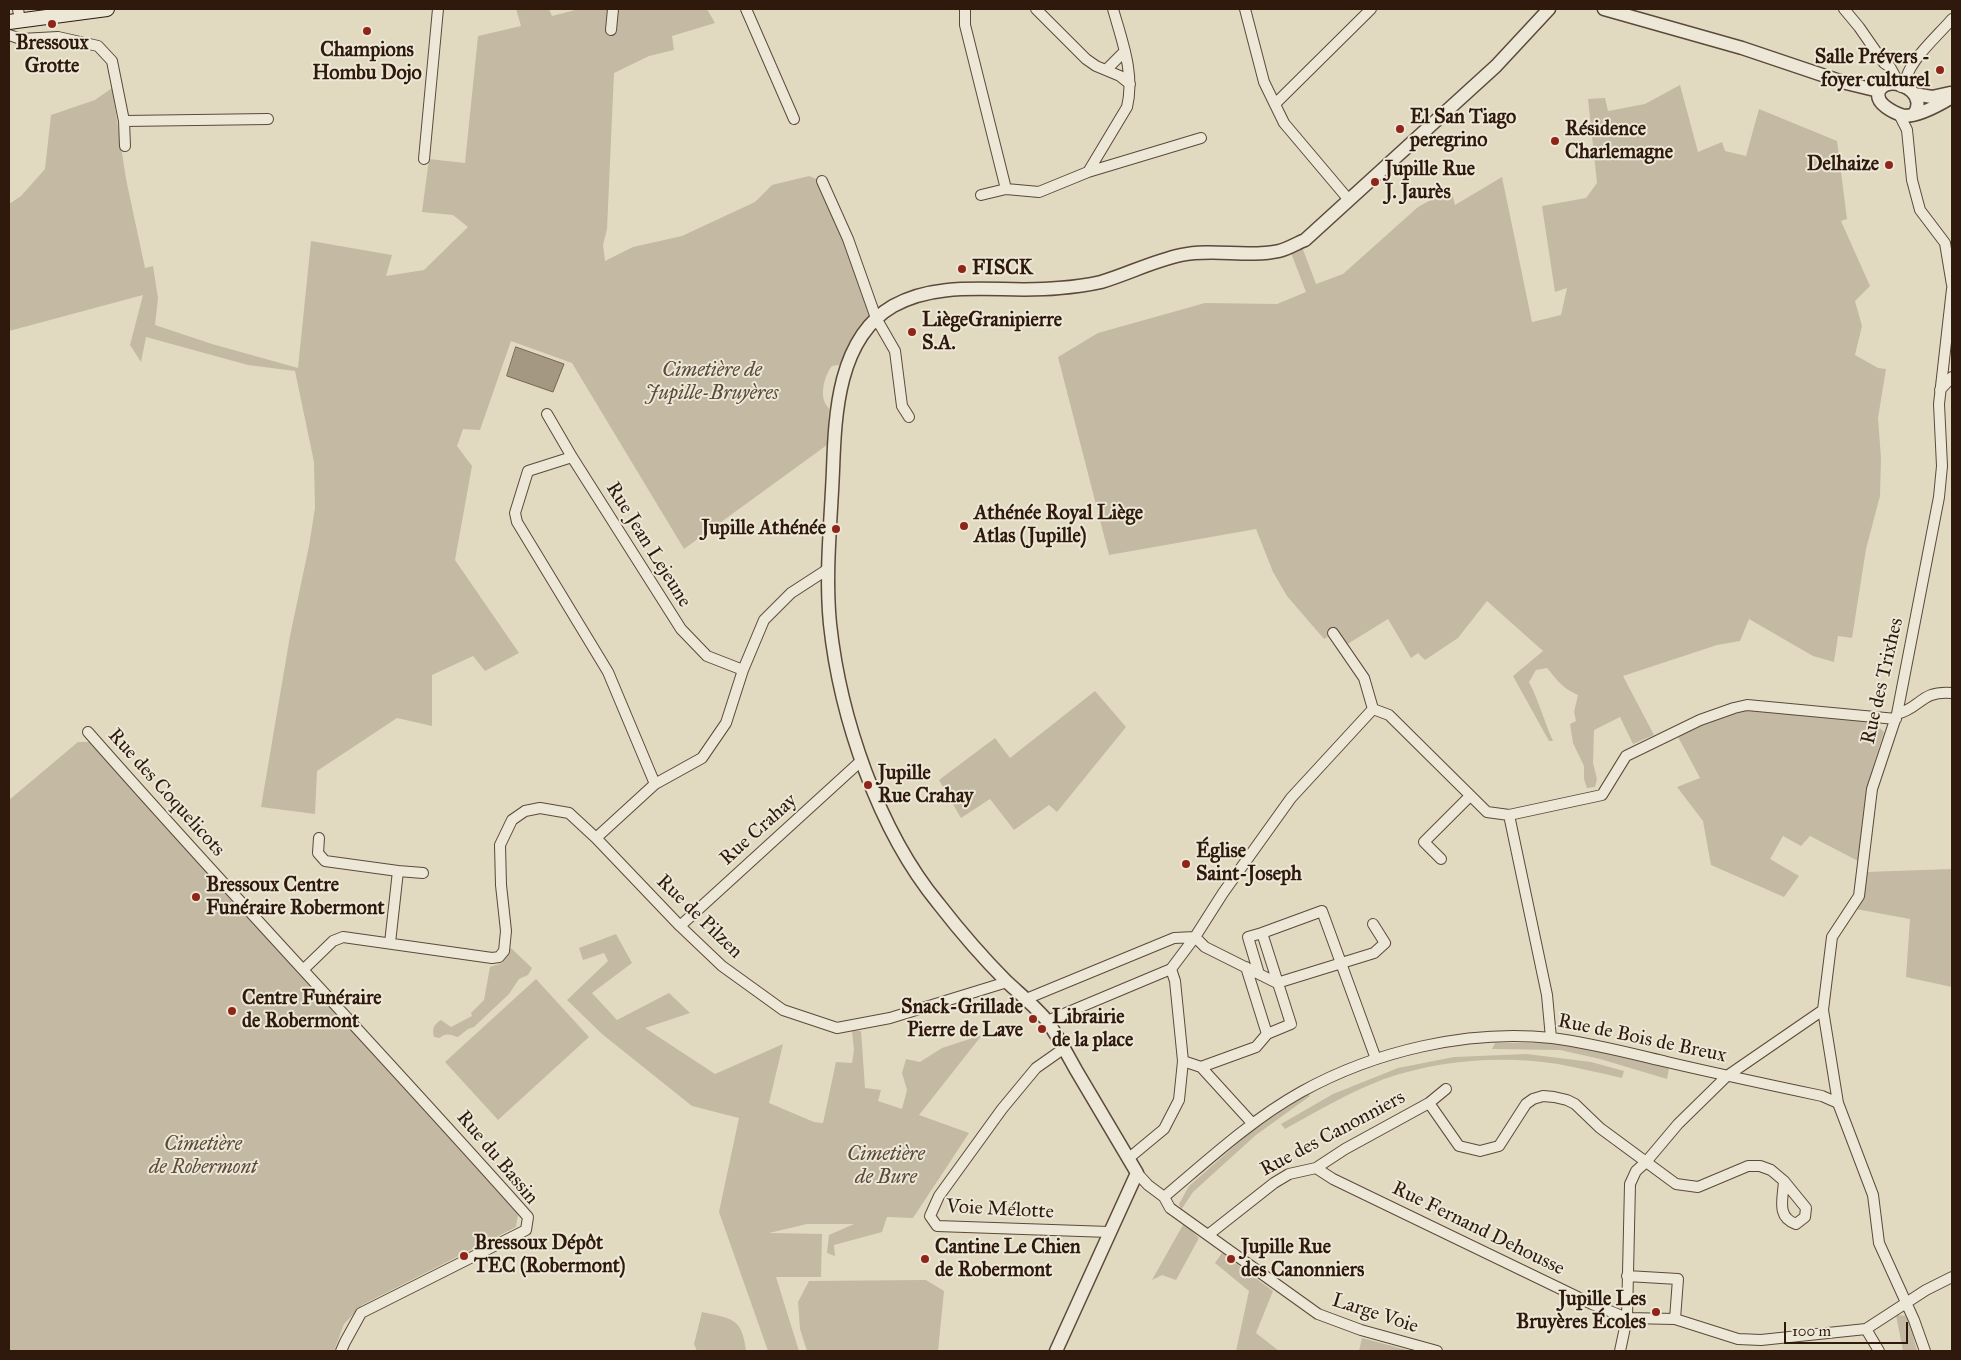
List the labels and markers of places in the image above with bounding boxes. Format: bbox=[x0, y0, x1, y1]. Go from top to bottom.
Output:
marker: Bressoux Grotte bbox=[46, 18, 58, 30]
marker: Champions Hombu Dojo bbox=[361, 25, 373, 37]
place label: Bressoux Grotte bbox=[15, 32, 89, 79]
place label: Champions Hombu Dojo bbox=[312, 39, 422, 86]
place label: Salle Prévers - foyer culturel bbox=[1815, 46, 1930, 93]
marker: Salle Prévers - foyer culturel bbox=[1934, 64, 1946, 76]
place label: El San Tiago peregrino bbox=[1410, 106, 1516, 153]
place label: Résidence Charlemagne bbox=[1565, 118, 1673, 165]
marker: El San Tiago peregrino bbox=[1394, 123, 1406, 135]
marker: Résidence Charlemagne bbox=[1549, 135, 1561, 147]
place label: Delhaize bbox=[1807, 153, 1879, 177]
place label: Jupille Rue J. Jaurès bbox=[1385, 158, 1475, 205]
marker: Delhaize bbox=[1883, 159, 1895, 171]
marker: Jupille Rue J. Jaurès bbox=[1369, 176, 1381, 188]
place label: FISCK bbox=[972, 257, 1033, 281]
marker: FISCK bbox=[956, 263, 968, 275]
place label: LiègeGranipierre S.A. bbox=[922, 309, 1062, 356]
marker: LiègeGranipierre S.A. bbox=[906, 326, 918, 338]
place label: Athénée Royal Liège Atlas (Jupille) bbox=[974, 502, 1143, 549]
place label: Jupille Athénée bbox=[702, 517, 826, 541]
marker: Athénée Royal Liège Atlas (Jupille) bbox=[958, 520, 970, 532]
marker: Jupille Athénée bbox=[830, 523, 842, 535]
place label: Jupille Rue Crahay bbox=[878, 762, 973, 809]
marker: Jupille Rue Crahay bbox=[862, 779, 874, 791]
place label: Église Saint-Joseph bbox=[1196, 840, 1302, 887]
marker: Église Saint-Joseph bbox=[1180, 858, 1192, 870]
place label: Bressoux Centre Funéraire Robermont bbox=[206, 874, 385, 921]
marker: Bressoux Centre Funéraire Robermont bbox=[190, 891, 202, 903]
place label: Centre Funéraire de Robermont bbox=[242, 987, 382, 1034]
place label: Snack-Grillade Pierre de Lave bbox=[901, 996, 1023, 1043]
marker: Centre Funéraire de Robermont bbox=[226, 1005, 238, 1017]
place label: Librairie de la place bbox=[1052, 1006, 1133, 1053]
marker: Snack-Grillade Pierre de Lave bbox=[1027, 1013, 1039, 1025]
marker: Librairie de la place bbox=[1036, 1023, 1048, 1035]
place label: Bressoux Dépôt TEC (Robermont) bbox=[474, 1232, 626, 1279]
place label: Cantine Le Chien de Robermont bbox=[935, 1236, 1081, 1283]
place label: Jupille Rue des Canonniers bbox=[1241, 1236, 1364, 1283]
marker: Bressoux Dépôt TEC (Robermont) bbox=[458, 1250, 470, 1262]
marker: Cantine Le Chien de Robermont bbox=[919, 1253, 931, 1265]
marker: Jupille Rue des Canonniers bbox=[1225, 1253, 1237, 1265]
place label: Jupille Les Bruyères Écoles bbox=[1516, 1288, 1646, 1335]
marker: Jupille Les Bruyères Écoles bbox=[1650, 1306, 1662, 1318]

